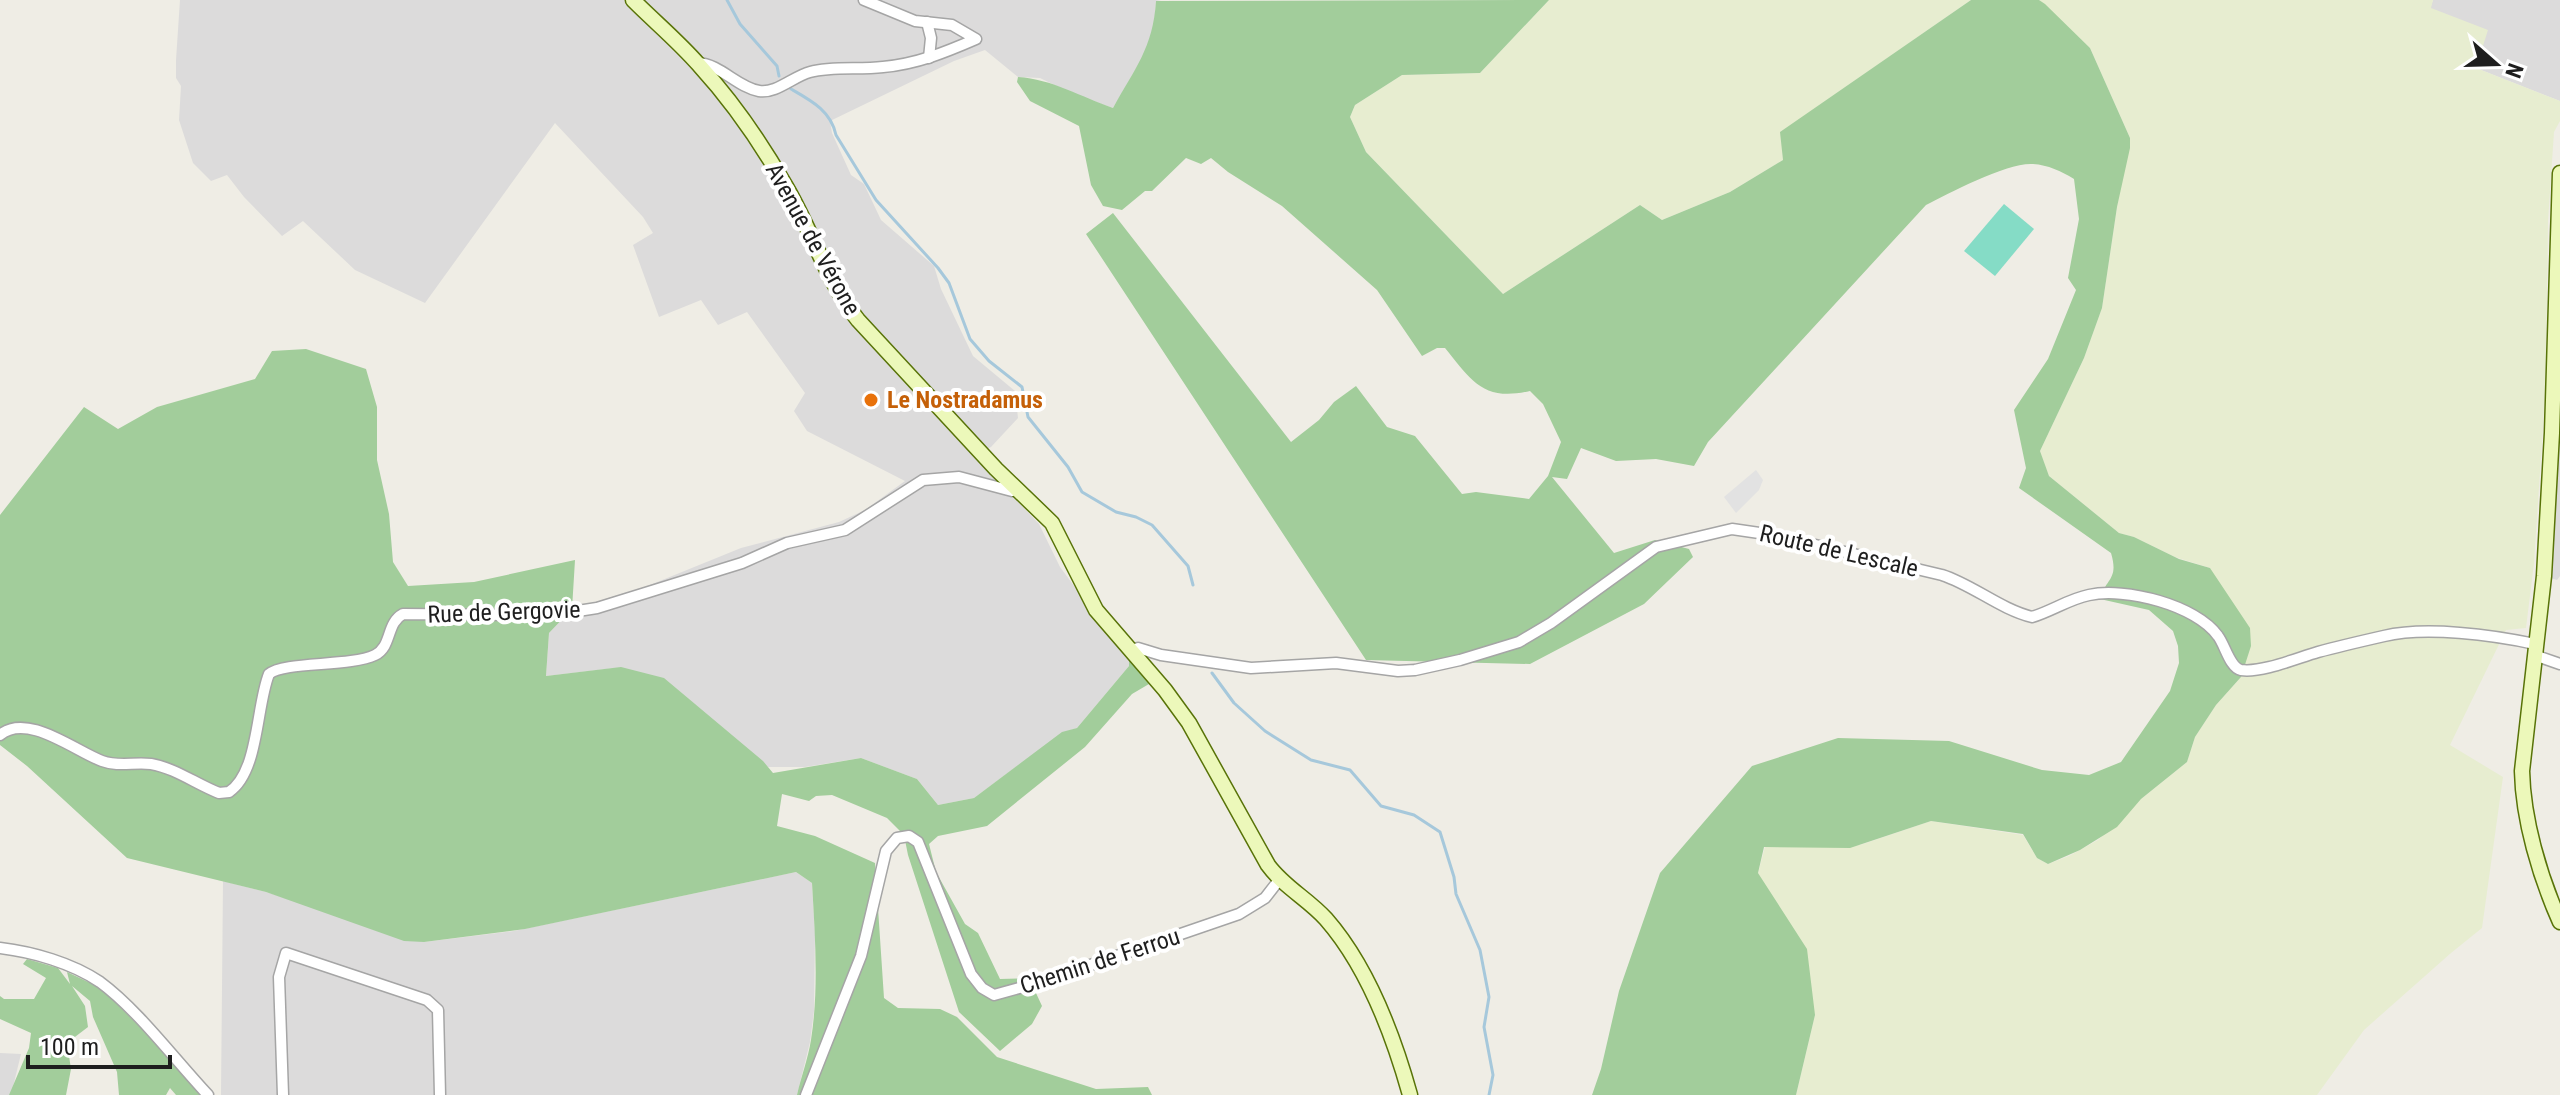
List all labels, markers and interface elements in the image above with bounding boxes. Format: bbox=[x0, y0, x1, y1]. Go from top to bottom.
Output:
north arrow bbox=[2456, 24, 2536, 104]
text: N bbox=[2500, 60, 2528, 81]
street label: Avenue de Vérone bbox=[760, 158, 866, 320]
place label: Le Nostradamus bbox=[887, 386, 1043, 414]
marker: Le Nostradamus bbox=[862, 391, 880, 409]
street label: Route de Lescale bbox=[1757, 519, 1921, 583]
street label: Rue de Gergovie bbox=[427, 595, 581, 629]
street label: Chemin de Ferrou bbox=[1017, 922, 1183, 1000]
scale bar bbox=[28, 1019, 170, 1069]
text: 100 m bbox=[40, 1033, 99, 1061]

